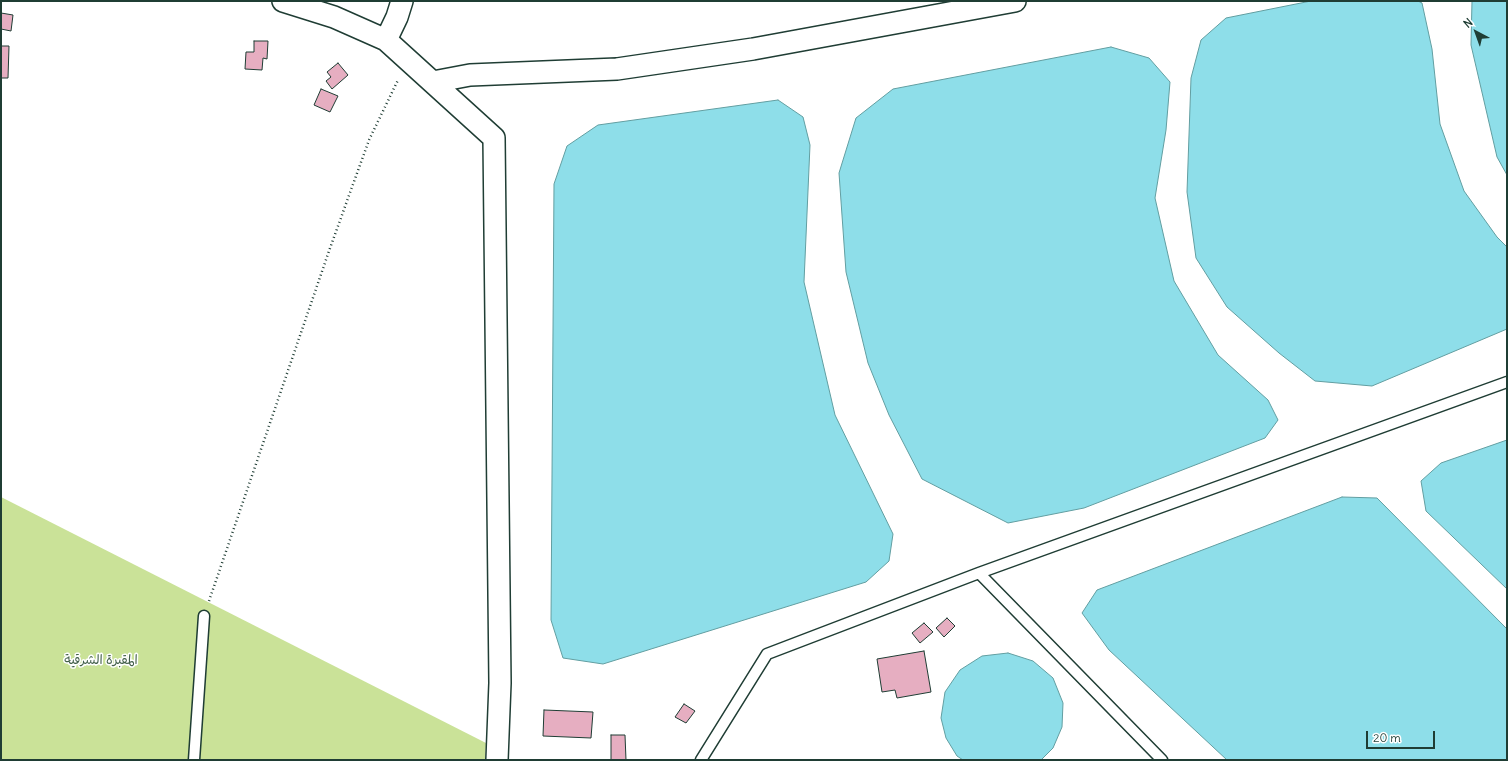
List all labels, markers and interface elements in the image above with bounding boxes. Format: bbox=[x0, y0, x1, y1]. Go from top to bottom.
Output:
north arrow bbox=[1456, 12, 1496, 52]
text: N bbox=[1461, 15, 1476, 31]
park label: المقبرة الشرقية bbox=[64, 652, 138, 668]
scale bar bbox=[1368, 723, 1437, 749]
text: 20 m bbox=[1373, 730, 1401, 745]

